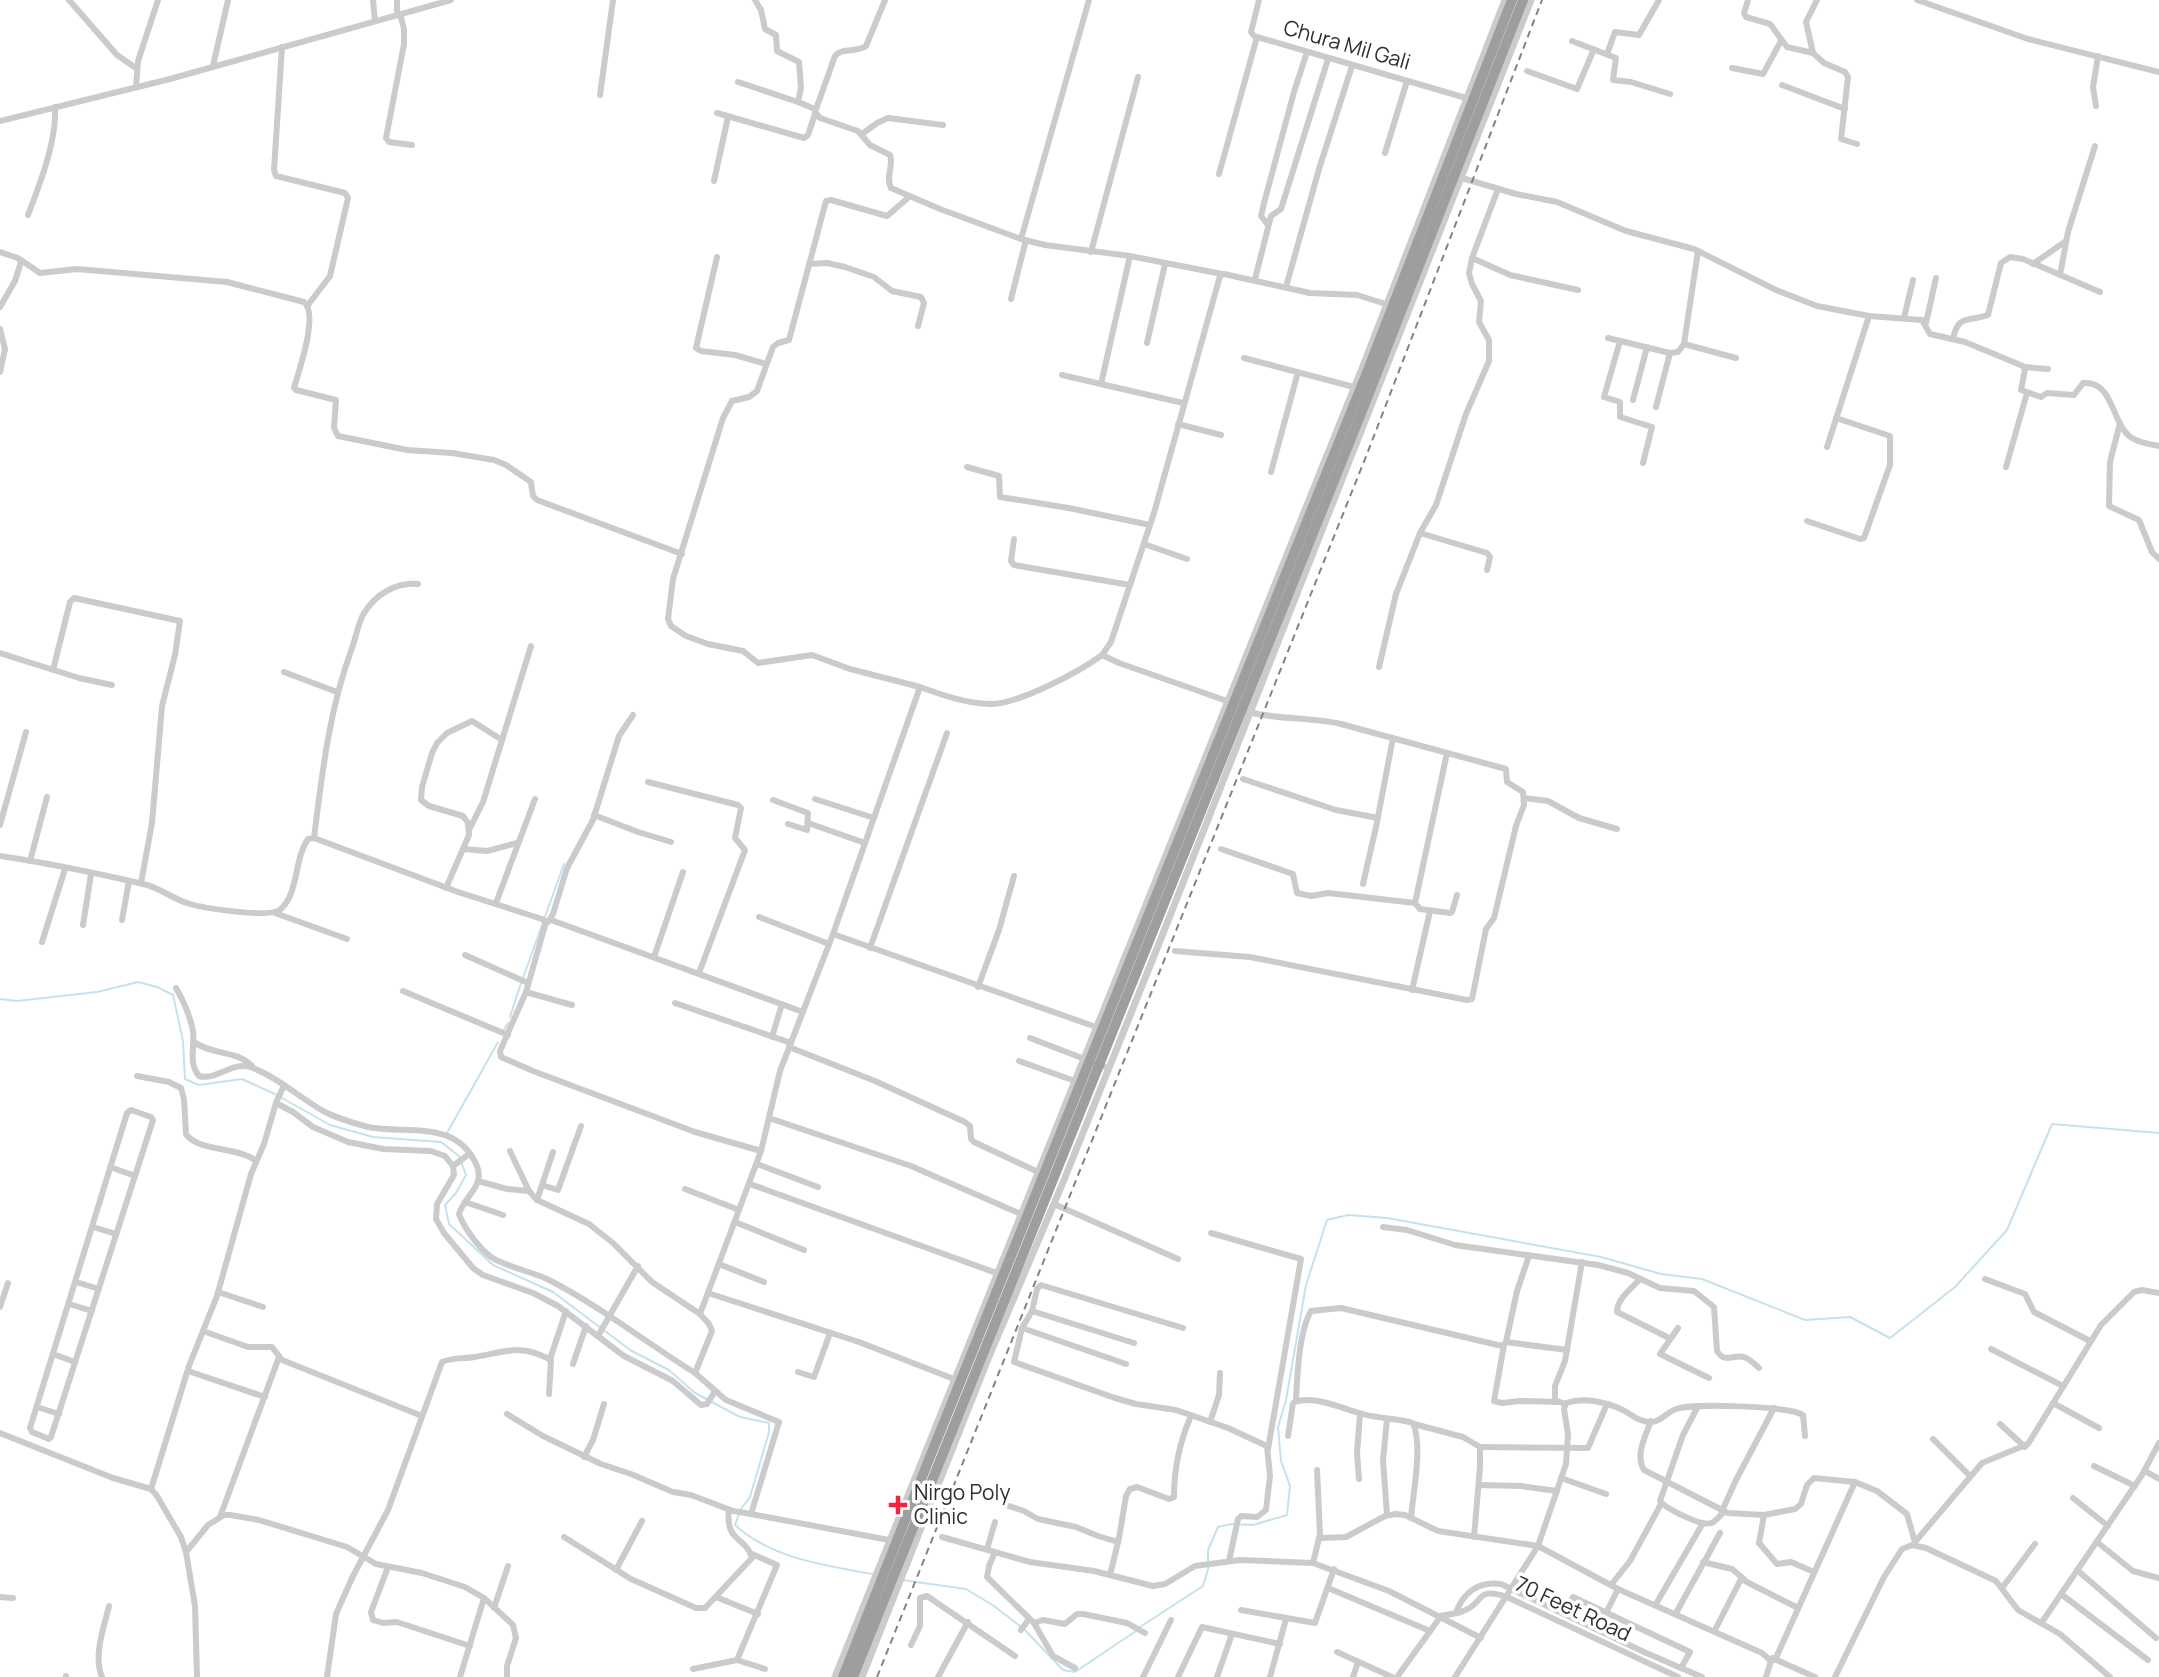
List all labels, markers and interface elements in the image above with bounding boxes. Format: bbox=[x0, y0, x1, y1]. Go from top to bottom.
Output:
street label: Chura Mil Gali bbox=[1280, 13, 1414, 76]
place label: Nirgo Poly Clinic bbox=[914, 1478, 1011, 1530]
marker: Nirgo Poly Clinic bbox=[888, 1495, 908, 1515]
street label: 70 Feet Road bbox=[1511, 1569, 1636, 1647]

